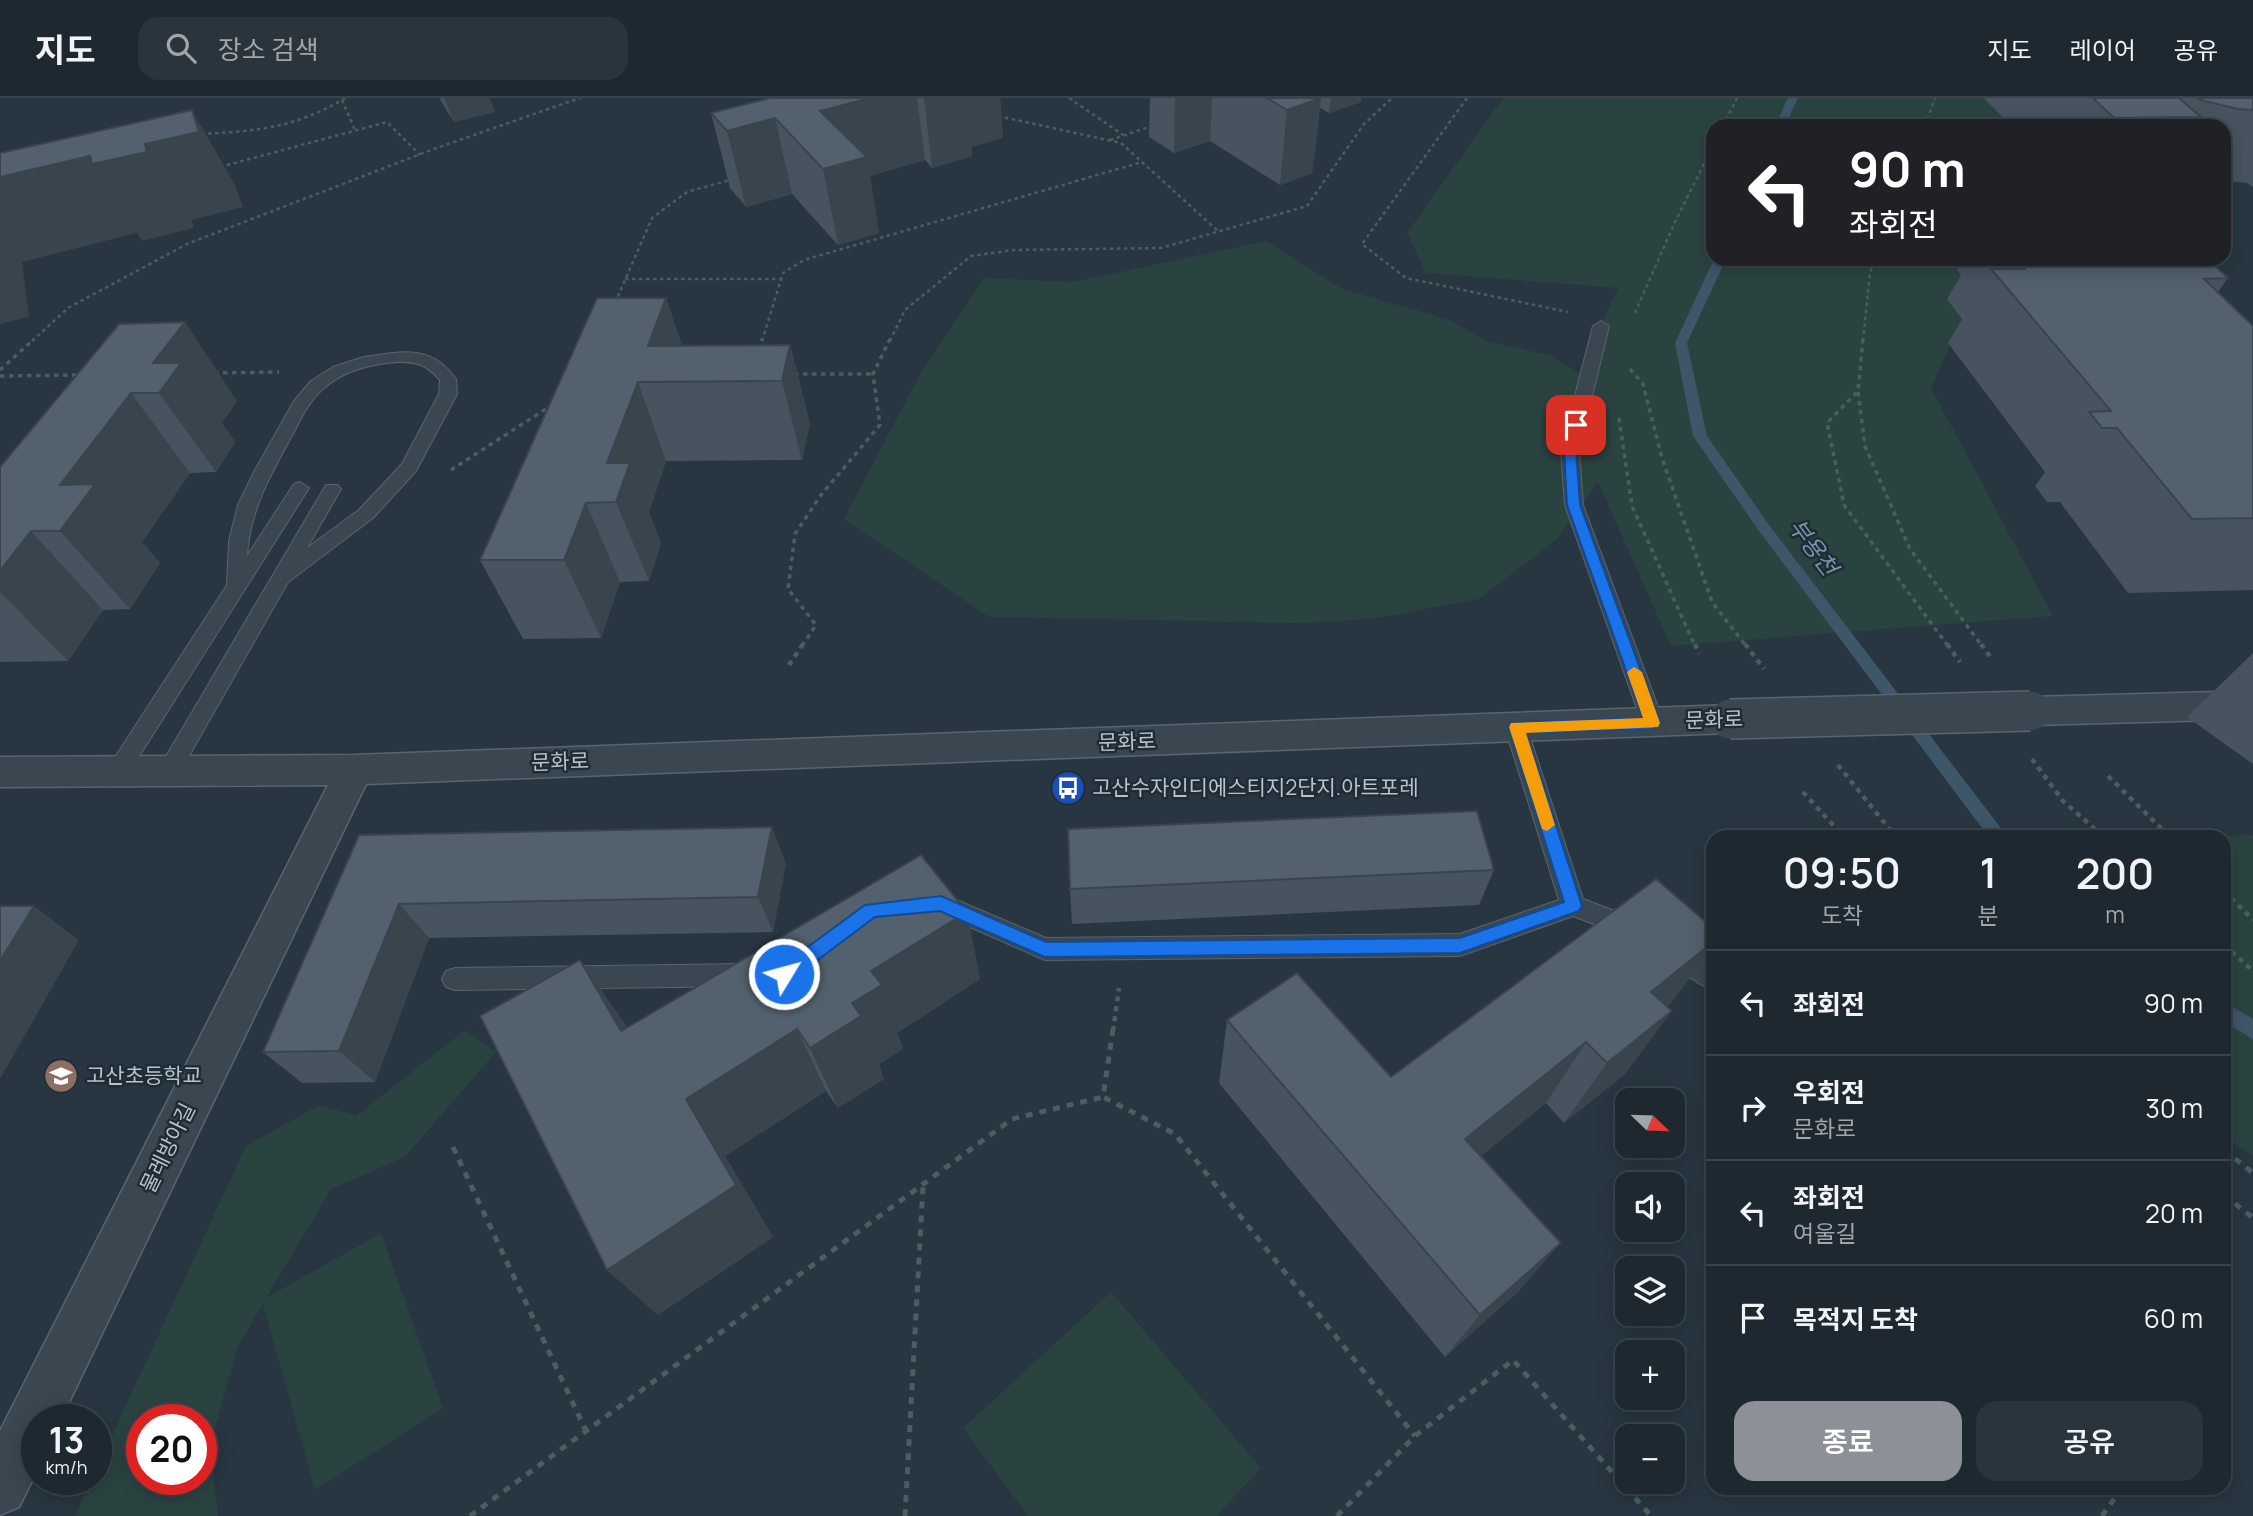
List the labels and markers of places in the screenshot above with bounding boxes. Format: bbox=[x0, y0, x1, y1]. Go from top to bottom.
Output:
pin bbox=[1546, 395, 1606, 455]
bus stop icon: 고산수자인디에스티지2단지.아트포레 bbox=[1049, 769, 1087, 807]
place label: 고산수자인디에스티지2단지.아트포레 bbox=[1092, 773, 1418, 801]
school or university icon: 고산초등학교 bbox=[42, 1057, 80, 1095]
place label: 고산초등학교 bbox=[86, 1061, 202, 1089]

